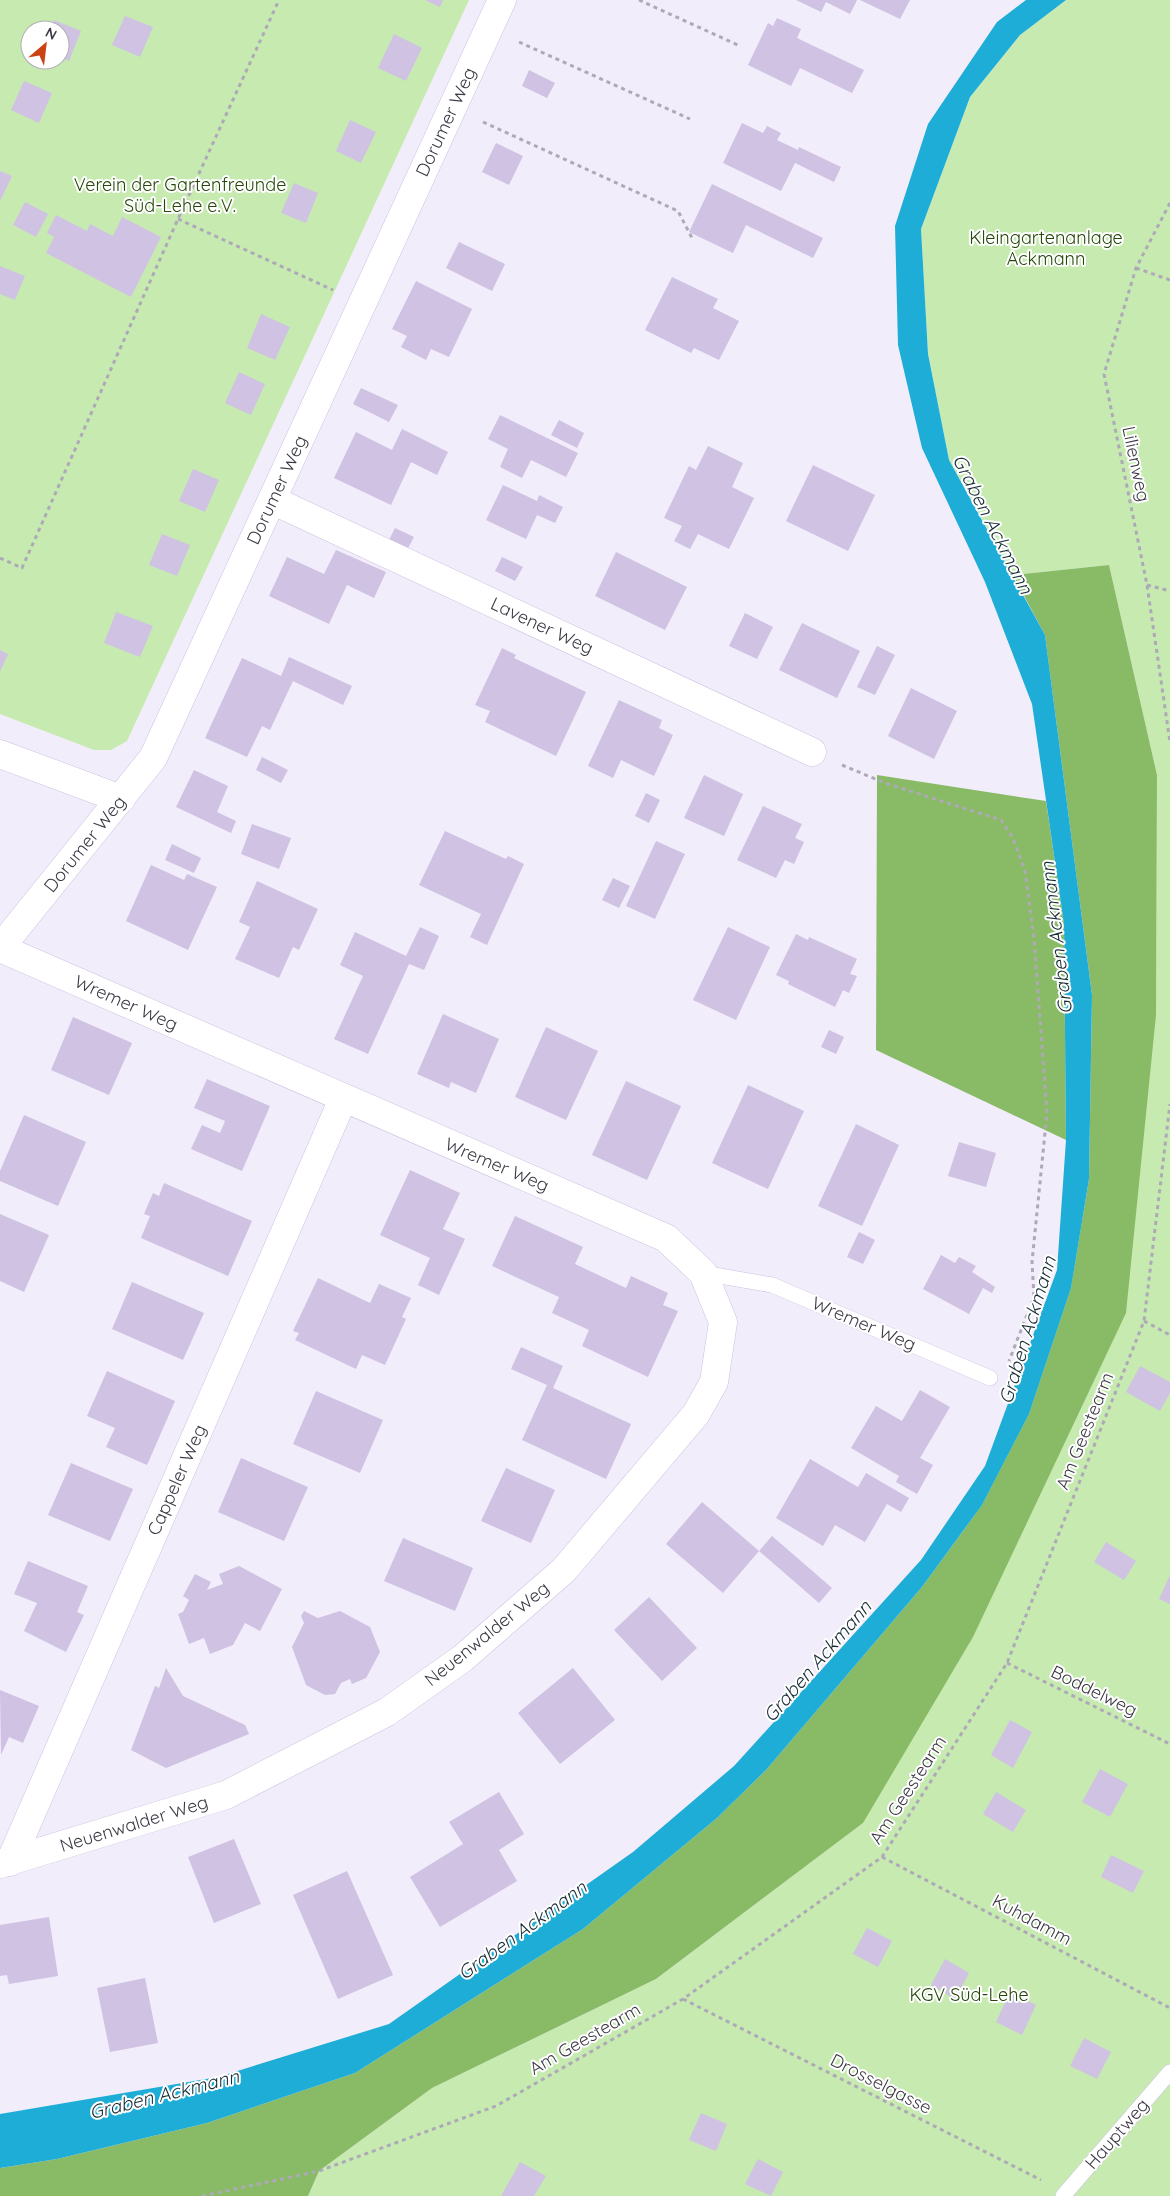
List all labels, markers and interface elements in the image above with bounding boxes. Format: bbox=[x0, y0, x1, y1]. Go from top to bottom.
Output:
north arrow bbox=[20, 20, 70, 70]
text: N bbox=[42, 23, 60, 44]
street label: Dorumer Weg bbox=[410, 63, 481, 180]
park label: Verein der Gartenfreunde Süd-Lehe e.V. bbox=[74, 173, 286, 217]
park label: Kleingartenanlage Ackmann bbox=[969, 226, 1123, 270]
street label: Lilienweg bbox=[1117, 424, 1156, 504]
street label: Dorumer Weg bbox=[241, 431, 312, 548]
water label: Graben Ackmann bbox=[947, 450, 1039, 599]
street label: Lavener Weg bbox=[487, 592, 597, 659]
street label: Dorumer Weg bbox=[39, 791, 131, 897]
water label: Graben Ackmann bbox=[1035, 859, 1077, 1016]
street label: Wremer Weg bbox=[71, 969, 182, 1036]
street label: Wremer Weg bbox=[442, 1132, 553, 1197]
water label: Graben Ackmann bbox=[993, 1252, 1061, 1407]
street label: Wremer Weg bbox=[809, 1291, 920, 1356]
street label: Am Geestearm bbox=[1051, 1369, 1119, 1493]
street label: Cappeler Weg bbox=[142, 1421, 211, 1539]
street label: Neuenwalder Weg bbox=[420, 1576, 554, 1691]
water label: Graben Ackmann bbox=[758, 1595, 877, 1727]
street label: Boddelweg bbox=[1047, 1660, 1141, 1721]
street label: Am Geestearm bbox=[864, 1731, 951, 1848]
street label: Neuenwalder Weg bbox=[57, 1790, 211, 1857]
water label: Graben Ackmann bbox=[453, 1875, 592, 1985]
street label: Kuhdamm bbox=[988, 1889, 1076, 1950]
park label: KGV Süd-Lehe bbox=[909, 1983, 1029, 2006]
street label: Am Geestearm bbox=[525, 1997, 645, 2080]
street label: Drosselgasse bbox=[827, 2048, 936, 2119]
water label: Graben Ackmann bbox=[87, 2064, 242, 2124]
street label: Hauptweg bbox=[1080, 2093, 1154, 2174]

